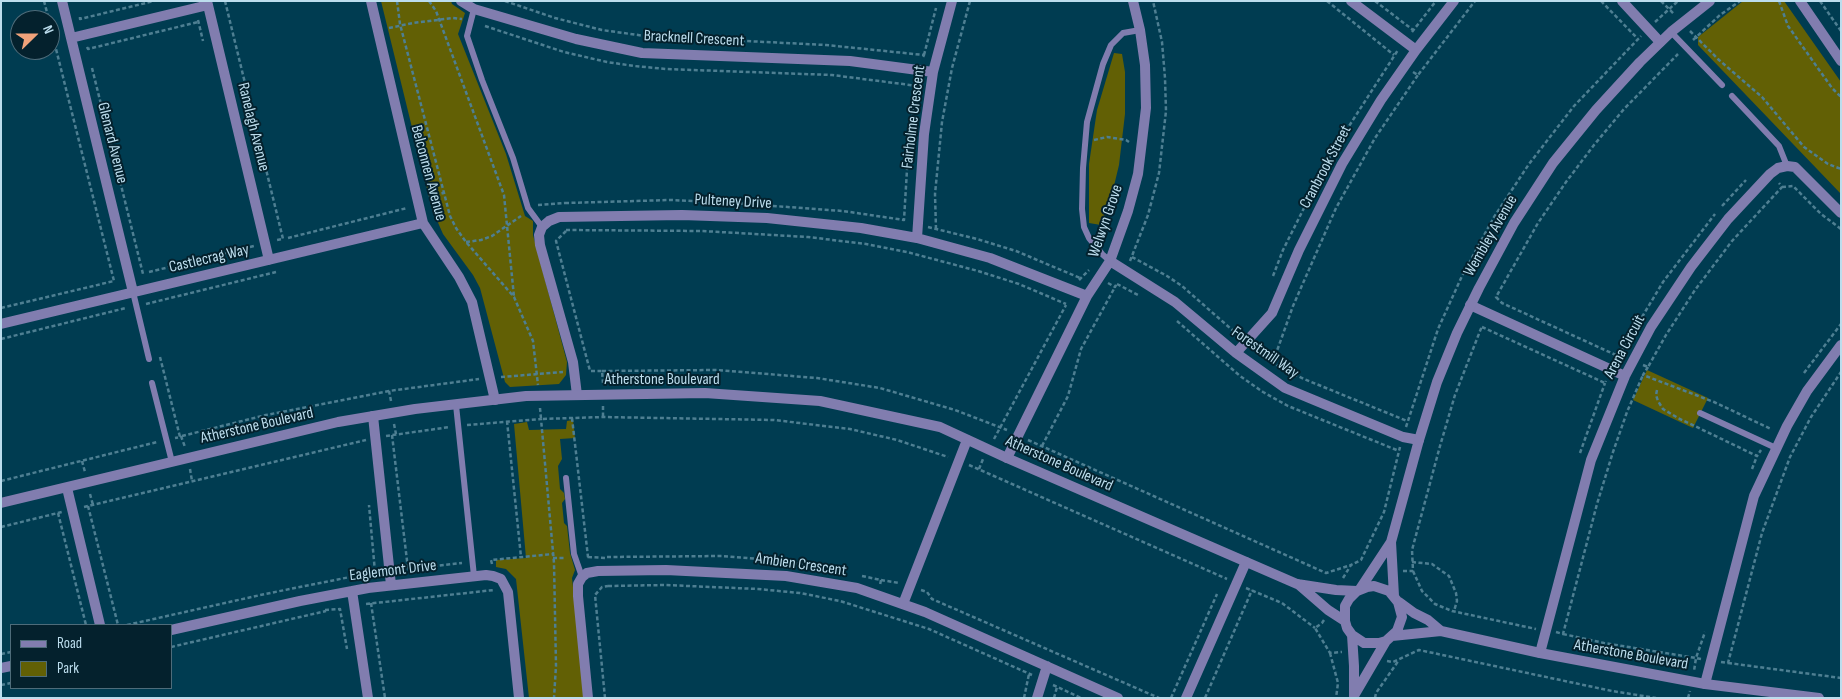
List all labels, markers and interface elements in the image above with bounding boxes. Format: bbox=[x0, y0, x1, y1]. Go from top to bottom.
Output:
north arrow bbox=[10, 10, 60, 60]
text: N bbox=[39, 23, 58, 36]
street label: Bracknell Crescent bbox=[643, 27, 745, 51]
street label: Fairholme Crescent bbox=[898, 64, 930, 170]
street label: Ranelagh Avenue bbox=[233, 81, 273, 173]
street label: Glenard Avenue bbox=[93, 100, 131, 186]
street label: Cranbrook Street bbox=[1296, 122, 1356, 212]
street label: Belconnen Avenue bbox=[406, 123, 450, 223]
street label: Welwyn Grove bbox=[1085, 182, 1127, 260]
street label: Pulteney Drive bbox=[694, 190, 772, 214]
street label: Wembley Avenue bbox=[1460, 192, 1522, 280]
street label: Castlecrag Way bbox=[167, 240, 251, 278]
street label: Arena Circuit bbox=[1600, 312, 1650, 382]
street label: Forestmill Way bbox=[1228, 323, 1302, 383]
street label: Atherstone Boulevard bbox=[604, 370, 720, 390]
street label: Atherstone Boulevard bbox=[199, 404, 315, 448]
street label: Atherstone Boulevard bbox=[1002, 432, 1116, 496]
street label: Ambien Crescent bbox=[754, 549, 848, 581]
street label: Eaglemont Drive bbox=[348, 556, 438, 586]
legend bbox=[10, 624, 172, 689]
text: Road bbox=[57, 634, 82, 653]
street label: Atherstone Boulevard bbox=[1573, 636, 1689, 674]
text: Park bbox=[57, 659, 79, 678]

